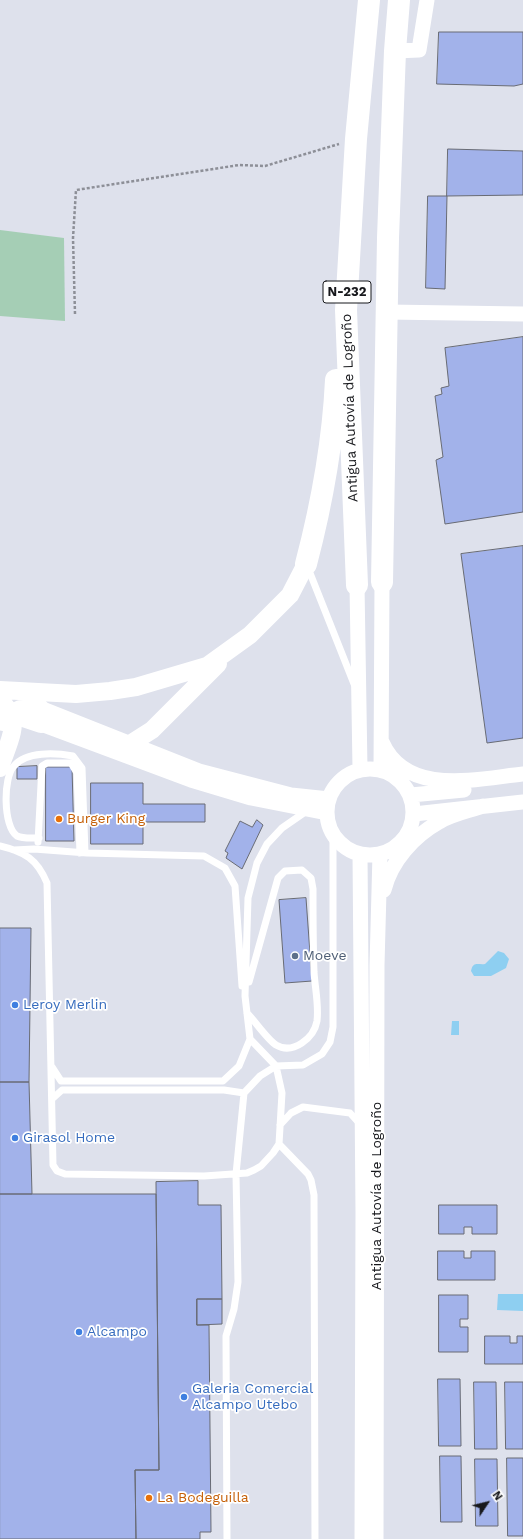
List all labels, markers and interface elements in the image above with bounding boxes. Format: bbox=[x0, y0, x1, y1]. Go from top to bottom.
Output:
road number: N-232 bbox=[323, 281, 371, 303]
street label: Antigua Autovía de Logroño bbox=[338, 314, 362, 502]
place label: Burger King bbox=[67, 811, 145, 827]
marker: Burger King bbox=[54, 814, 64, 824]
place label: Moeve bbox=[303, 948, 346, 964]
marker: Moeve bbox=[290, 951, 300, 961]
place label: Leroy Merlin bbox=[23, 997, 107, 1013]
marker: Leroy Merlin bbox=[10, 1000, 20, 1010]
street label: Antigua Autovía de Logroño bbox=[369, 1102, 385, 1290]
place label: Girasol Home bbox=[23, 1130, 115, 1146]
marker: Girasol Home bbox=[10, 1133, 20, 1143]
place label: Alcampo bbox=[87, 1324, 147, 1340]
marker: Alcampo bbox=[74, 1327, 84, 1337]
place label: Galeria Comercial Alcampo Utebo bbox=[192, 1381, 313, 1414]
marker: Galeria Comercial Alcampo Utebo bbox=[179, 1392, 189, 1402]
north arrow bbox=[467, 1483, 507, 1523]
text: N bbox=[490, 1489, 505, 1503]
place label: La Bodeguilla bbox=[157, 1490, 249, 1506]
marker: La Bodeguilla bbox=[144, 1493, 154, 1503]

